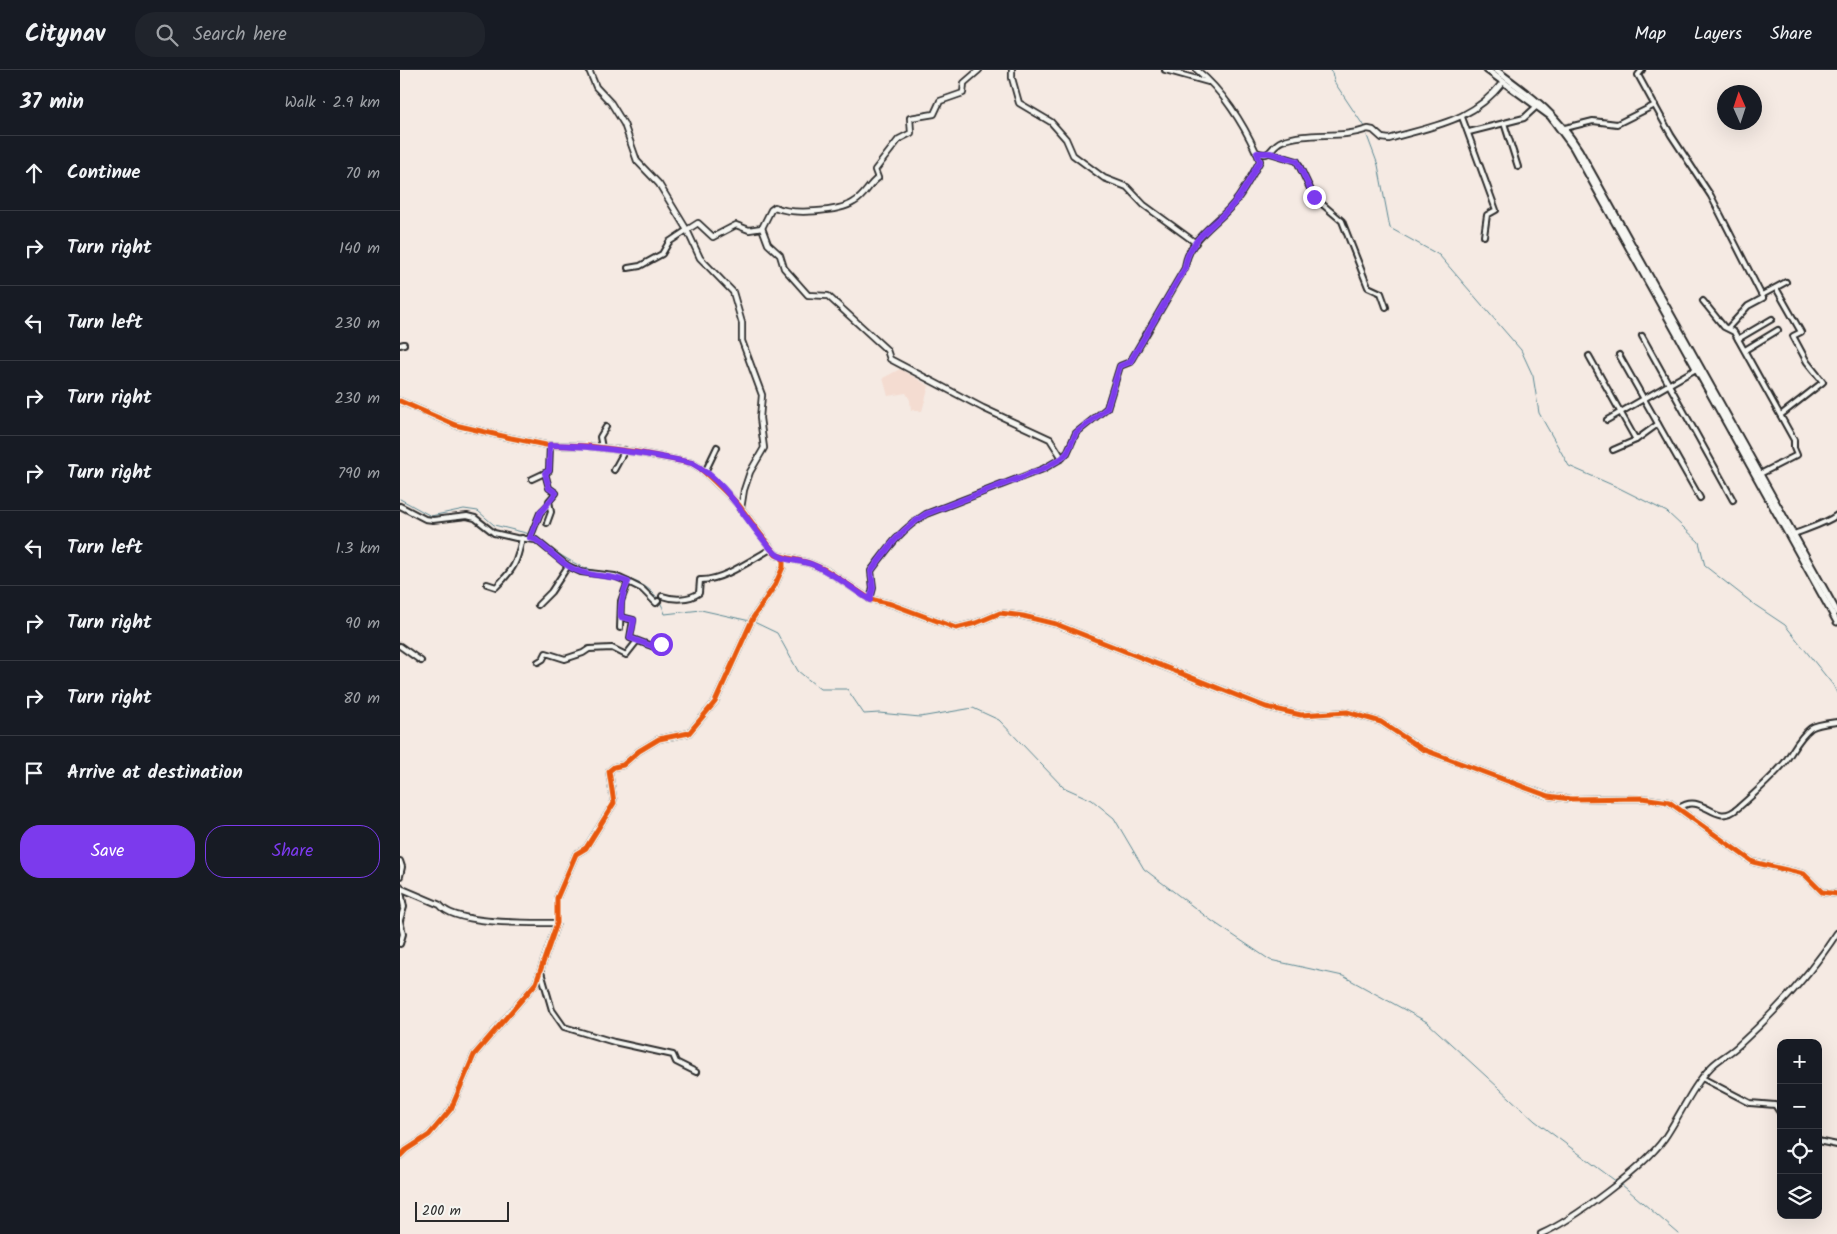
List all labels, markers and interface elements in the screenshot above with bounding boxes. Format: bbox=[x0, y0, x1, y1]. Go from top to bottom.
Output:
search box bbox=[135, 12, 485, 57]
text: Citynav bbox=[25, 15, 105, 54]
text: Search here bbox=[193, 20, 287, 50]
text: Map bbox=[1635, 20, 1666, 49]
text: Layers bbox=[1694, 20, 1742, 49]
text: Share bbox=[1770, 20, 1812, 49]
icon: search bbox=[153, 21, 181, 49]
north arrow bbox=[1717, 85, 1762, 130]
text: 37 min bbox=[20, 86, 84, 119]
text: Walk · 2.9 km bbox=[284, 90, 380, 115]
text: Continue bbox=[67, 158, 140, 188]
icon: ahead bbox=[20, 159, 48, 187]
text: 70 m bbox=[345, 161, 380, 186]
route end bbox=[1303, 186, 1326, 209]
text: Turn right bbox=[67, 233, 152, 263]
icon: right bbox=[20, 234, 48, 262]
text: 140 m bbox=[339, 236, 380, 261]
text: Turn left bbox=[67, 308, 142, 338]
icon: left bbox=[20, 309, 48, 337]
text: 230 m bbox=[334, 311, 380, 336]
text: Turn right bbox=[67, 383, 152, 413]
icon: right bbox=[20, 384, 48, 412]
text: 230 m bbox=[334, 386, 380, 411]
text: Turn right bbox=[67, 458, 152, 488]
icon: right bbox=[20, 459, 48, 487]
text: 790 m bbox=[338, 461, 380, 486]
text: Turn left bbox=[67, 533, 142, 563]
icon: left bbox=[20, 534, 48, 562]
text: 1.3 km bbox=[335, 536, 380, 561]
text: Turn right bbox=[67, 608, 152, 638]
icon: right bbox=[20, 609, 48, 637]
text: 90 m bbox=[345, 611, 380, 636]
route start bbox=[650, 633, 673, 656]
text: Turn right bbox=[67, 683, 152, 713]
icon: right bbox=[20, 684, 48, 712]
text: 80 m bbox=[343, 686, 380, 711]
text: Arrive at destination bbox=[67, 758, 243, 788]
icon: arrive bbox=[20, 759, 48, 787]
button: Save bbox=[20, 825, 195, 878]
button: Share bbox=[205, 825, 380, 878]
map controls bbox=[1777, 1039, 1822, 1219]
button: + bbox=[1777, 1039, 1822, 1084]
button: − bbox=[1777, 1084, 1822, 1129]
button: locate bbox=[1777, 1129, 1822, 1174]
button: layers bbox=[1777, 1174, 1822, 1219]
scale bar bbox=[415, 1199, 509, 1222]
text: 200 m bbox=[422, 1200, 461, 1222]

